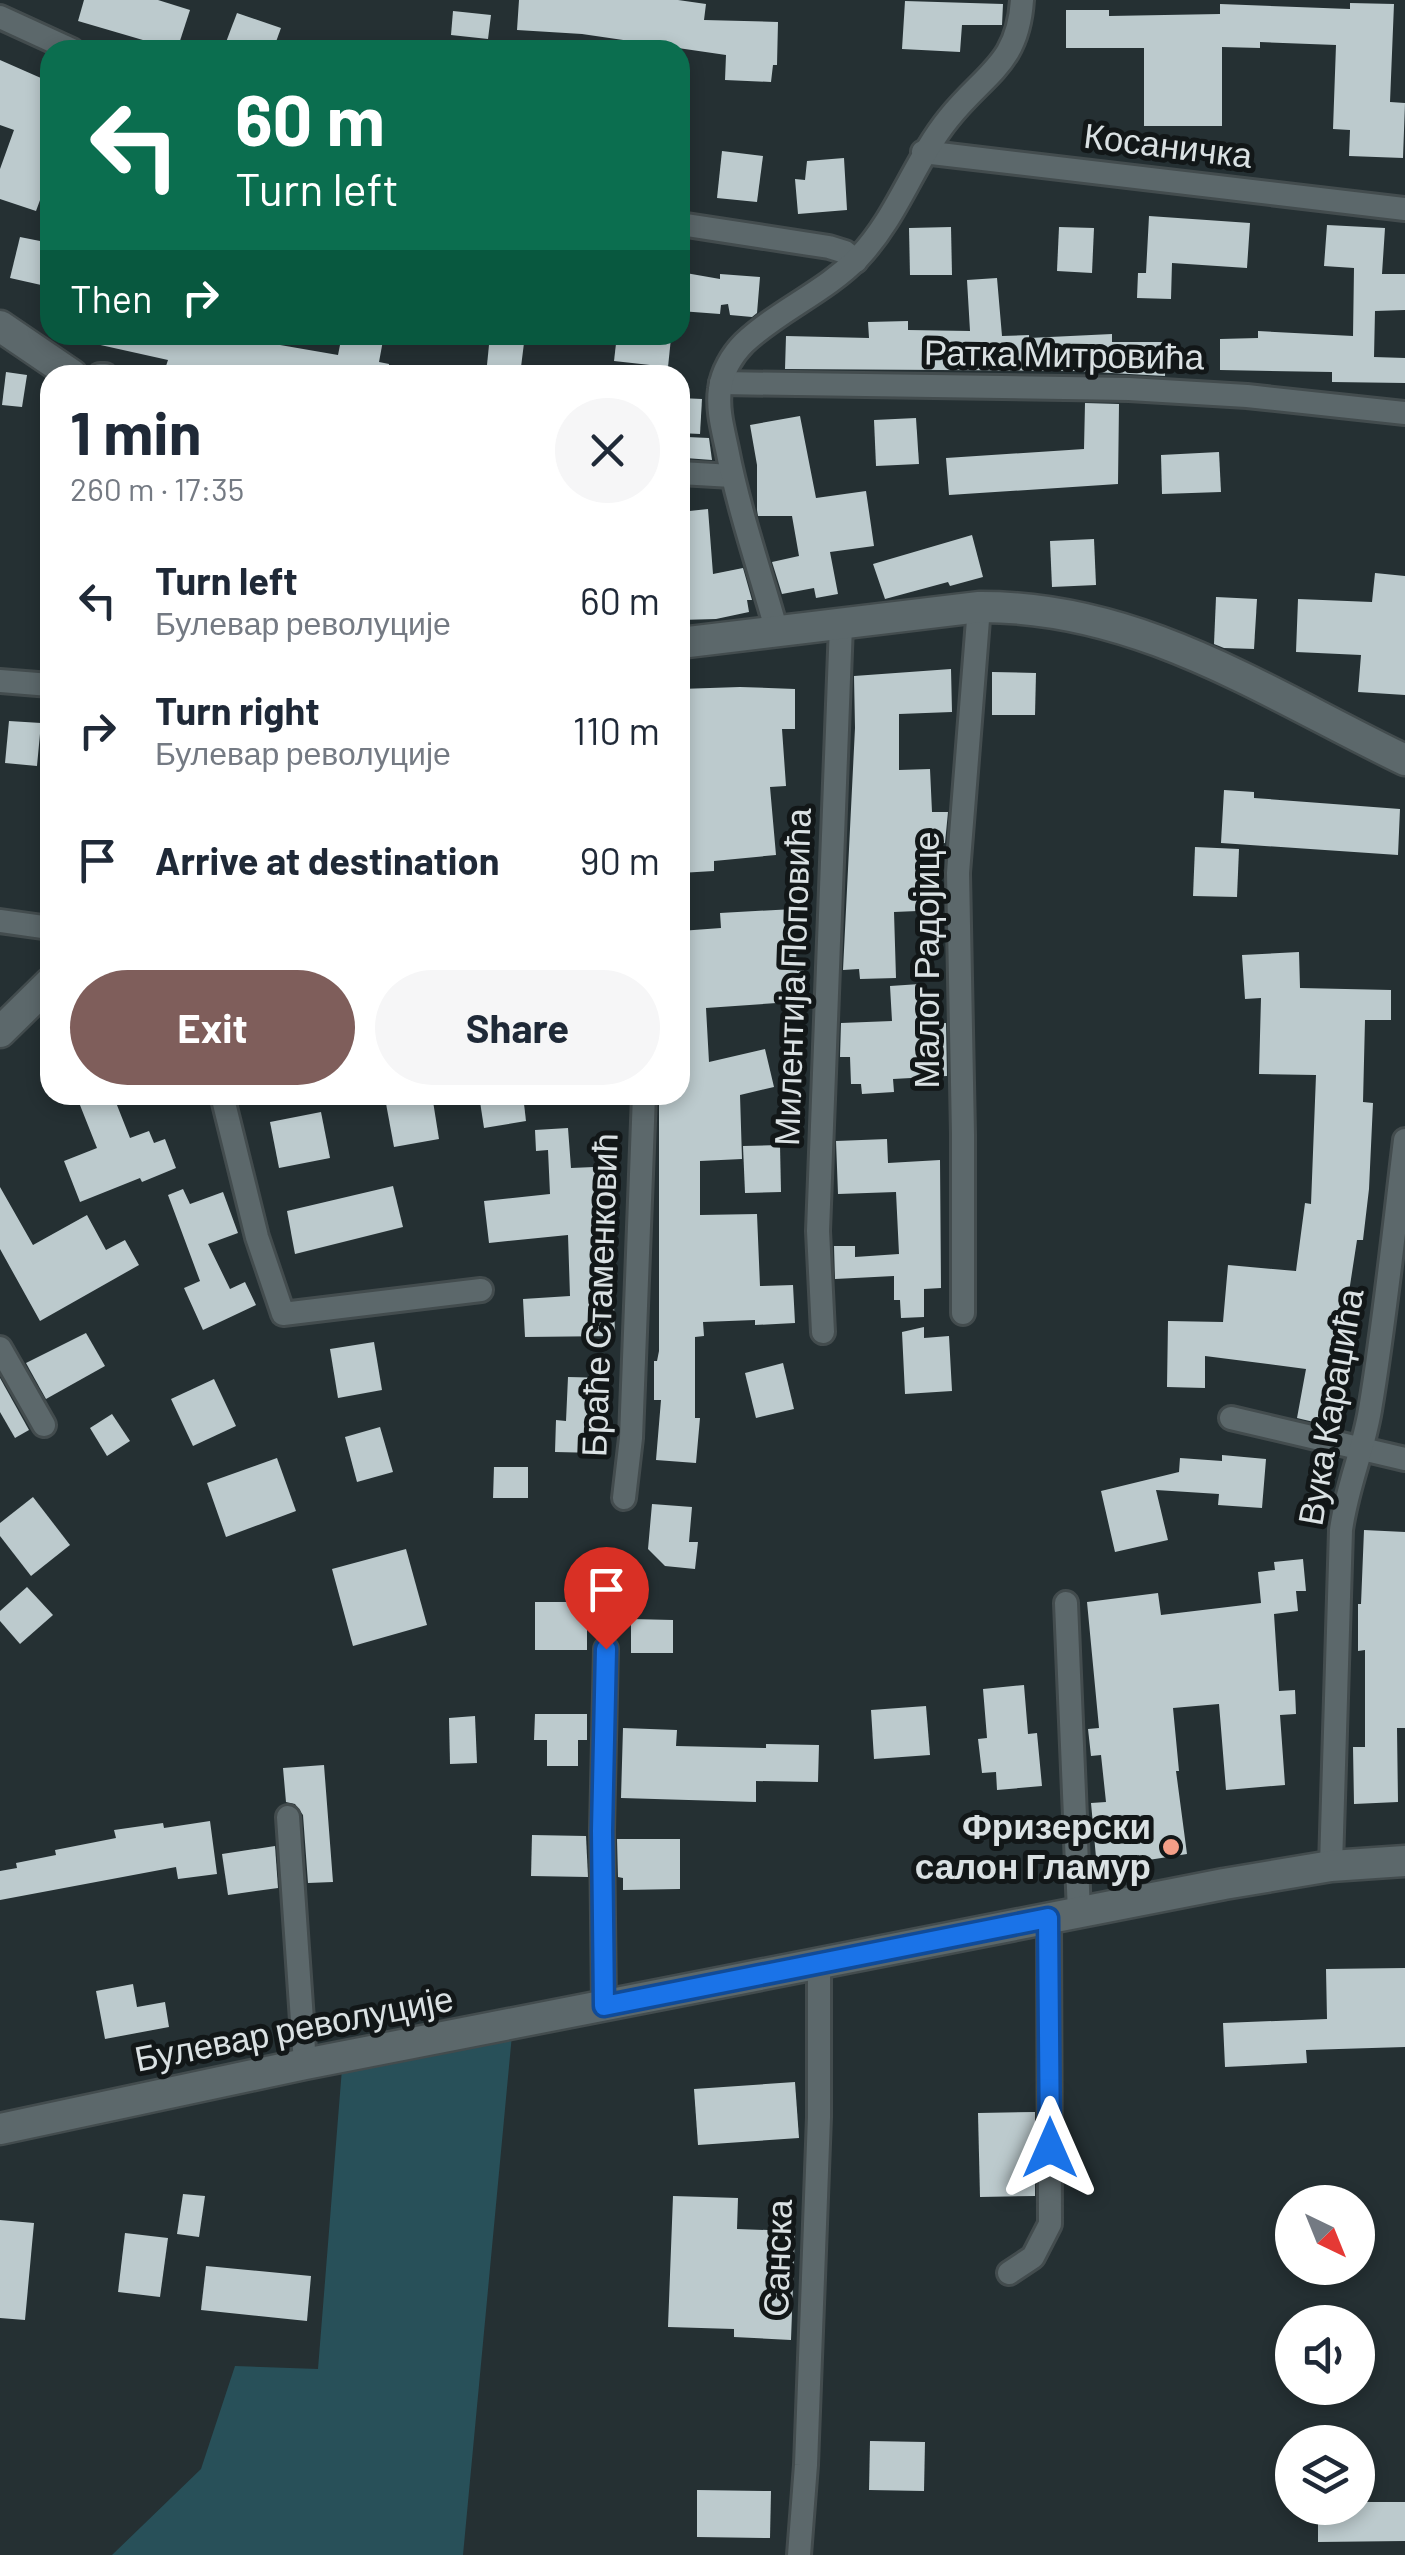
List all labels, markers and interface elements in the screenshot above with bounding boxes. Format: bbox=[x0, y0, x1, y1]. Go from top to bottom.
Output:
text: 60 m bbox=[235, 76, 385, 160]
icon: left bbox=[70, 80, 200, 210]
street label: Косаничка bbox=[1082, 113, 1255, 175]
text: Turn left bbox=[235, 161, 399, 215]
icon: right bbox=[173, 270, 228, 325]
text: Then bbox=[70, 275, 153, 321]
street label: Ратка Митровића bbox=[924, 330, 1205, 376]
text: 1 min bbox=[70, 395, 201, 467]
button: close bbox=[555, 398, 660, 503]
text: 260 m · 17:35 bbox=[70, 469, 244, 507]
text: Turn left bbox=[155, 557, 298, 603]
icon: left bbox=[70, 573, 125, 628]
text: 60 m bbox=[580, 577, 660, 623]
text: Булевар револуције bbox=[155, 603, 451, 641]
text: Turn right bbox=[155, 687, 320, 733]
icon: right bbox=[70, 703, 125, 758]
text: 110 m bbox=[573, 707, 660, 753]
text: Булевар револуције bbox=[155, 733, 451, 771]
street label: Милентија Поповића bbox=[764, 807, 818, 1146]
street label: Малог Радојице bbox=[904, 831, 946, 1089]
icon: arrive bbox=[70, 833, 125, 888]
text: Arrive at destination bbox=[155, 837, 500, 883]
text: 90 m bbox=[580, 837, 660, 883]
button: Exit bbox=[70, 970, 355, 1085]
button: Share bbox=[375, 970, 660, 1085]
street label: Браће Стаменковић bbox=[571, 1132, 625, 1457]
street label: Вука Караџића bbox=[1288, 1285, 1371, 1528]
pin bbox=[564, 1547, 649, 1650]
icon: arrive bbox=[579, 1562, 634, 1617]
place label: Фризерски салон Гламур bbox=[915, 1804, 1151, 1886]
marker: Фризерски салон Гламур bbox=[1160, 1836, 1182, 1858]
street label: Булевар револуције bbox=[131, 1976, 456, 2079]
position arrow bbox=[998, 2096, 1102, 2200]
north arrow bbox=[1275, 2185, 1375, 2285]
map controls bbox=[1275, 2185, 1375, 2525]
street label: Санска bbox=[753, 2198, 799, 2317]
button: sound bbox=[1275, 2305, 1375, 2405]
button: layers bbox=[1275, 2425, 1375, 2525]

